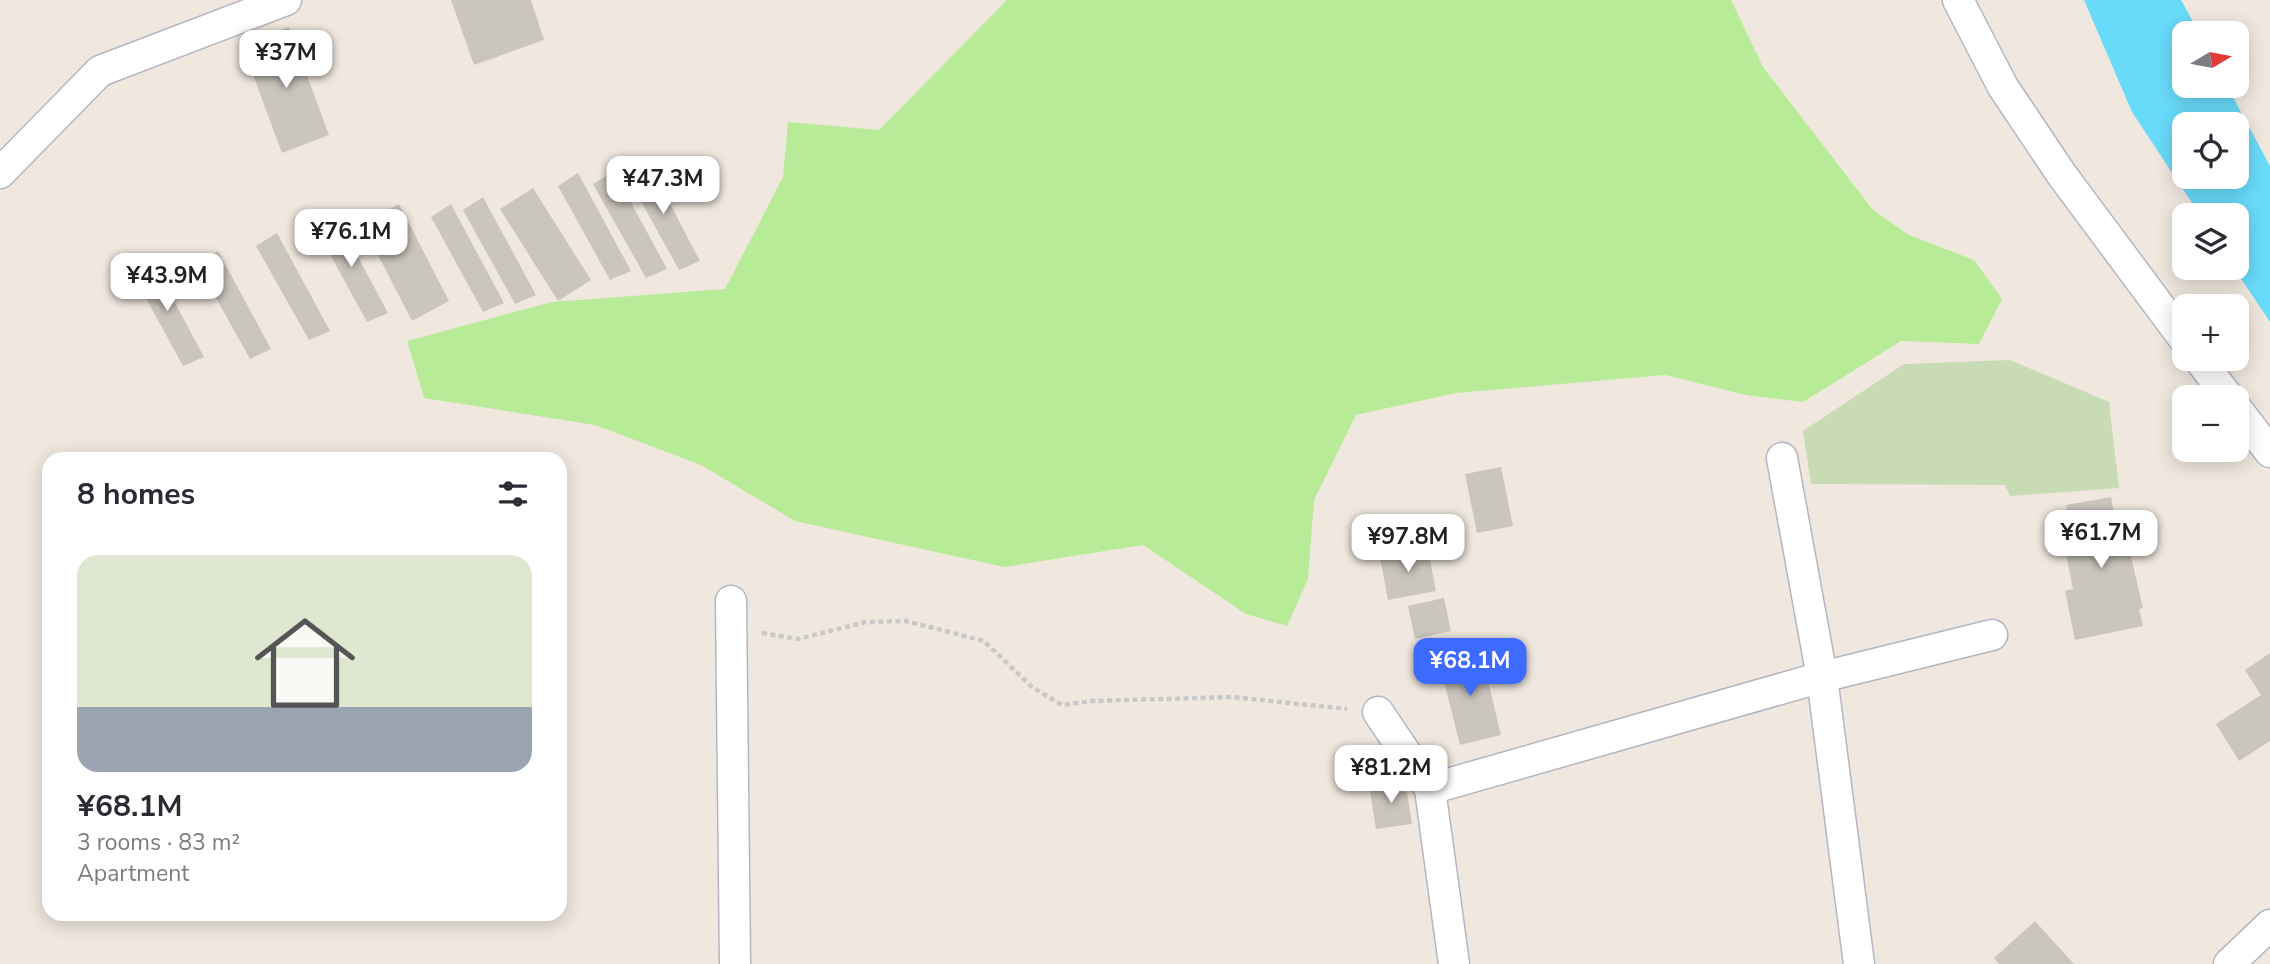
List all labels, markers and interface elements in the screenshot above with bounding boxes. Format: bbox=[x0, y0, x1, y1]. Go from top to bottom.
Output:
north arrow bbox=[2172, 21, 2249, 98]
map controls bbox=[2172, 21, 2249, 462]
pin: ¥37M bbox=[245, 31, 327, 90]
text: ¥37M bbox=[255, 37, 317, 68]
button: locate bbox=[2172, 112, 2249, 189]
pin: ¥47.3M bbox=[606, 156, 720, 216]
text: ¥47.3M bbox=[623, 163, 703, 194]
button: layers bbox=[2172, 203, 2249, 280]
pin: ¥76.1M bbox=[294, 210, 408, 269]
text: ¥76.1M bbox=[311, 216, 391, 247]
pin: ¥43.9M bbox=[110, 254, 224, 313]
text: ¥43.9M bbox=[127, 260, 207, 291]
button: + bbox=[2172, 294, 2249, 371]
button: − bbox=[2172, 385, 2249, 462]
text: 8 homes bbox=[77, 474, 195, 515]
icon: filters bbox=[494, 475, 532, 513]
pin: ¥61.7M bbox=[2044, 510, 2158, 570]
pin: ¥97.8M bbox=[1351, 514, 1465, 574]
text: ¥61.7M bbox=[2061, 517, 2141, 548]
text: ¥97.8M bbox=[1368, 521, 1448, 552]
icon: home bbox=[242, 600, 368, 726]
pin: ¥68.1M bbox=[1413, 638, 1527, 698]
text: ¥68.1M bbox=[1430, 645, 1510, 676]
pin: ¥81.2M bbox=[1334, 746, 1448, 805]
text: ¥81.2M bbox=[1351, 752, 1431, 783]
text: ¥68.1M bbox=[77, 786, 182, 827]
text: 3 rooms · 83 m² bbox=[77, 827, 240, 858]
text: Apartment bbox=[77, 858, 189, 889]

